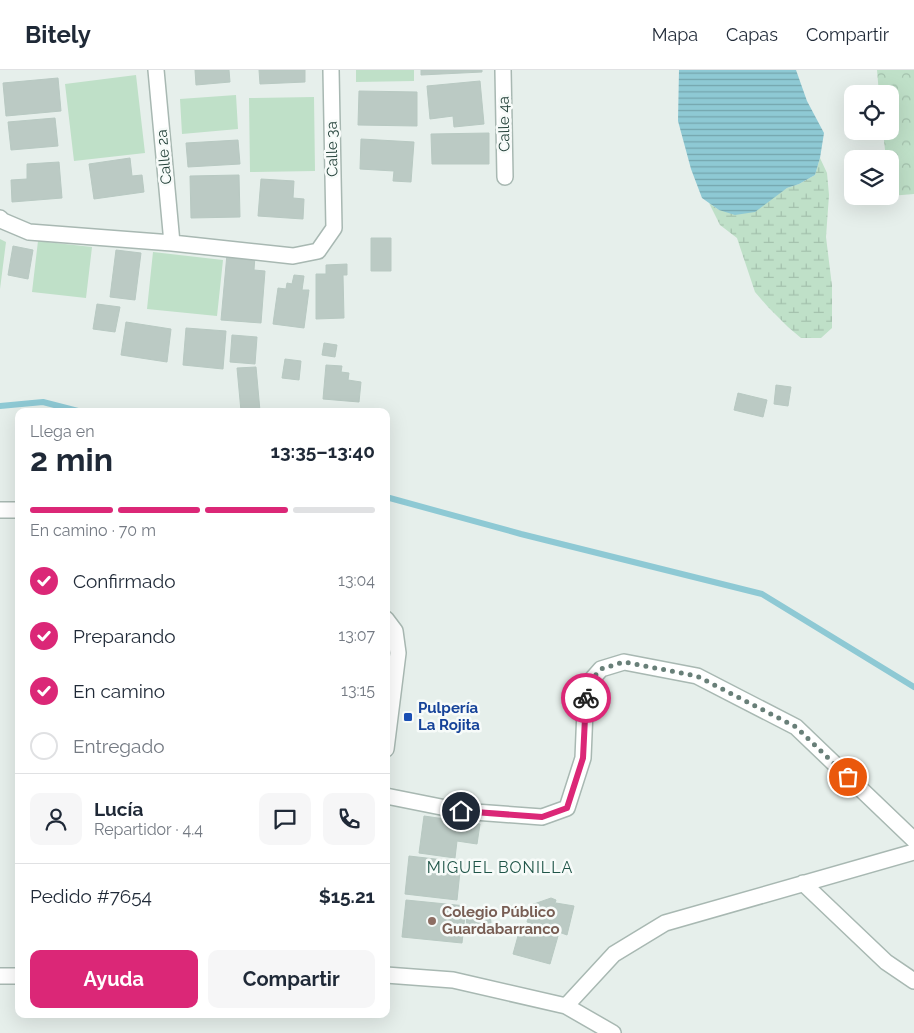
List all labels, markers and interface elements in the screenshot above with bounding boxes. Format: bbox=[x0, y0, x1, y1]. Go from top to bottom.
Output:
text: Bitely bbox=[25, 20, 91, 49]
text: Mapa bbox=[652, 24, 698, 45]
text: Capas bbox=[726, 24, 778, 45]
text: Compartir bbox=[806, 24, 889, 45]
map controls bbox=[844, 85, 899, 205]
button: locate bbox=[844, 85, 899, 140]
street label: Calle 4a bbox=[495, 96, 513, 152]
street label: Calle 3a bbox=[323, 121, 341, 177]
street label: Calle 2a bbox=[153, 129, 175, 185]
button: layers bbox=[844, 150, 899, 205]
text: Llega en bbox=[30, 422, 94, 441]
text: 13:35–13:40 bbox=[271, 440, 375, 462]
text: 2 min bbox=[30, 441, 113, 478]
text: En camino · 70 m bbox=[30, 521, 156, 540]
icon: check bbox=[30, 567, 58, 595]
text: Confirmado bbox=[73, 570, 176, 592]
text: 13:04 bbox=[338, 571, 375, 590]
icon: check bbox=[30, 622, 58, 650]
text: Preparando bbox=[73, 625, 176, 647]
text: 13:07 bbox=[338, 626, 375, 645]
courier bbox=[561, 673, 611, 723]
icon: check bbox=[30, 677, 58, 705]
text: En camino bbox=[73, 680, 165, 702]
text: 13:15 bbox=[341, 681, 375, 700]
icon: bike bbox=[572, 684, 600, 712]
place label: Pulpería La Rojita bbox=[418, 699, 480, 734]
marker: Pulpería La Rojita bbox=[402, 711, 414, 723]
text: Entregado bbox=[73, 735, 165, 757]
pin bbox=[827, 756, 869, 798]
icon: bag bbox=[834, 763, 862, 791]
pin bbox=[440, 790, 482, 832]
button: person bbox=[30, 793, 82, 845]
button: chat bbox=[259, 793, 311, 845]
button: phone bbox=[323, 793, 375, 845]
icon: home bbox=[447, 797, 475, 825]
text: Lucía bbox=[94, 798, 143, 820]
text: Repartidor · 4.4 bbox=[94, 820, 203, 839]
district label: MIGUEL BONILLA bbox=[427, 858, 573, 877]
text: Pedido #7654 bbox=[30, 885, 152, 907]
text: $15.21 bbox=[319, 885, 375, 907]
place label: Colegio Público Guardabarranco bbox=[442, 903, 560, 938]
marker: Colegio Público Guardabarranco bbox=[426, 915, 438, 927]
button: Ayuda bbox=[30, 950, 198, 1008]
button: Compartir bbox=[208, 950, 375, 1008]

